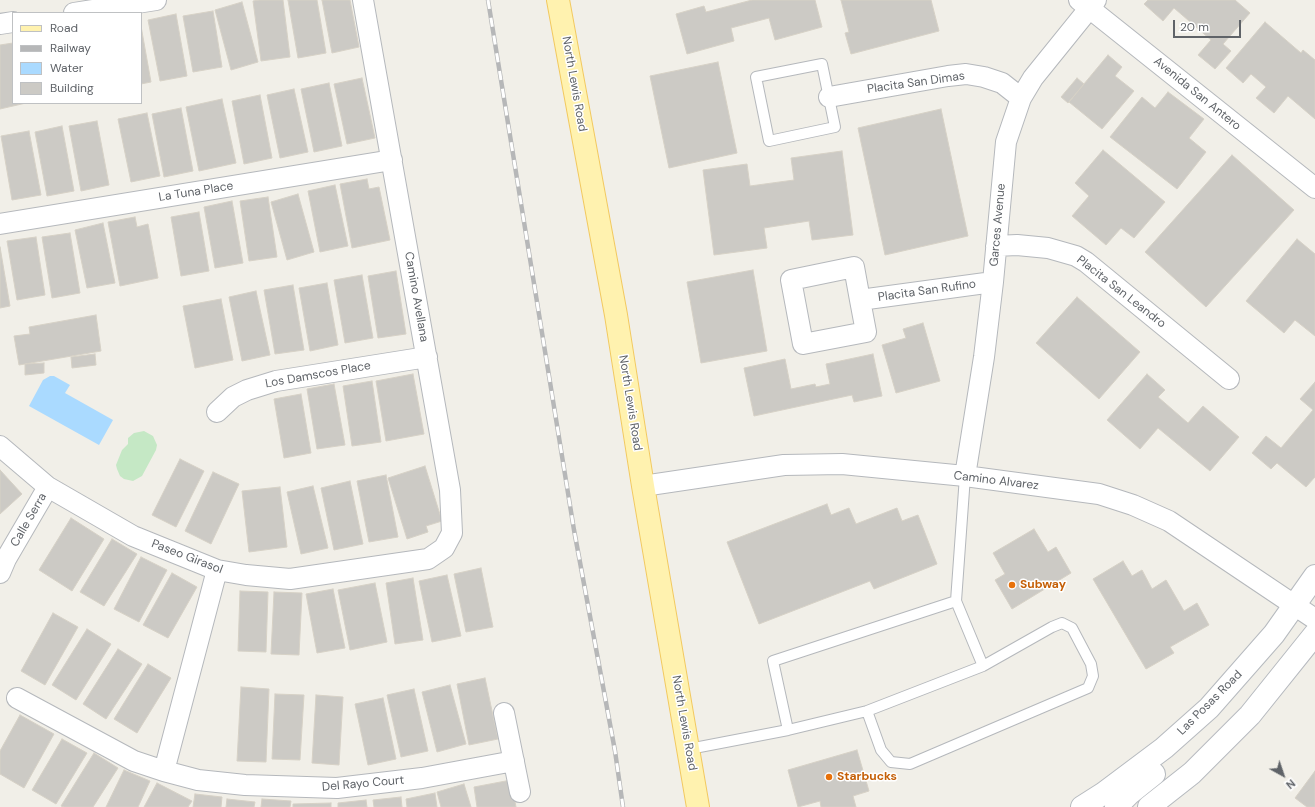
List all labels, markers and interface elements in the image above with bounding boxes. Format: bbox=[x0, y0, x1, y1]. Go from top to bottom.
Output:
legend bbox=[12, 12, 142, 104]
scale bar bbox=[1175, 12, 1243, 38]
text: 20 m bbox=[1180, 19, 1209, 35]
text: Road bbox=[50, 20, 78, 36]
street label: North Lewis Road bbox=[559, 35, 589, 133]
text: Railway bbox=[50, 40, 91, 56]
street label: Avenida San Antero bbox=[1150, 54, 1244, 134]
text: Water bbox=[50, 60, 83, 76]
street label: Placita San Dimas bbox=[866, 69, 966, 97]
text: Building bbox=[50, 80, 94, 96]
street label: La Tuna Place bbox=[158, 179, 234, 205]
street label: Garces Avenue bbox=[987, 183, 1009, 267]
street label: Camino Avellana bbox=[401, 251, 431, 343]
street label: Placita San Leandro bbox=[1074, 253, 1168, 331]
street label: Placita San Rufino bbox=[877, 277, 977, 305]
street label: North Lewis Road bbox=[615, 354, 645, 452]
street label: Los Damscos Place bbox=[264, 359, 372, 391]
street label: Camino Alvarez bbox=[953, 469, 1039, 493]
street label: Calle Serra bbox=[8, 491, 50, 549]
street label: Paseo Girasol bbox=[149, 537, 225, 577]
place label: Subway bbox=[1020, 578, 1066, 592]
marker: Subway bbox=[1007, 580, 1017, 590]
street label: Las Posas Road bbox=[1175, 668, 1245, 738]
street label: North Lewis Road bbox=[669, 674, 699, 772]
north arrow bbox=[1263, 755, 1303, 795]
place label: Starbucks bbox=[837, 770, 897, 784]
marker: Starbucks bbox=[824, 772, 834, 782]
street label: Del Rayo Court bbox=[321, 773, 405, 795]
text: N bbox=[1283, 776, 1298, 792]

